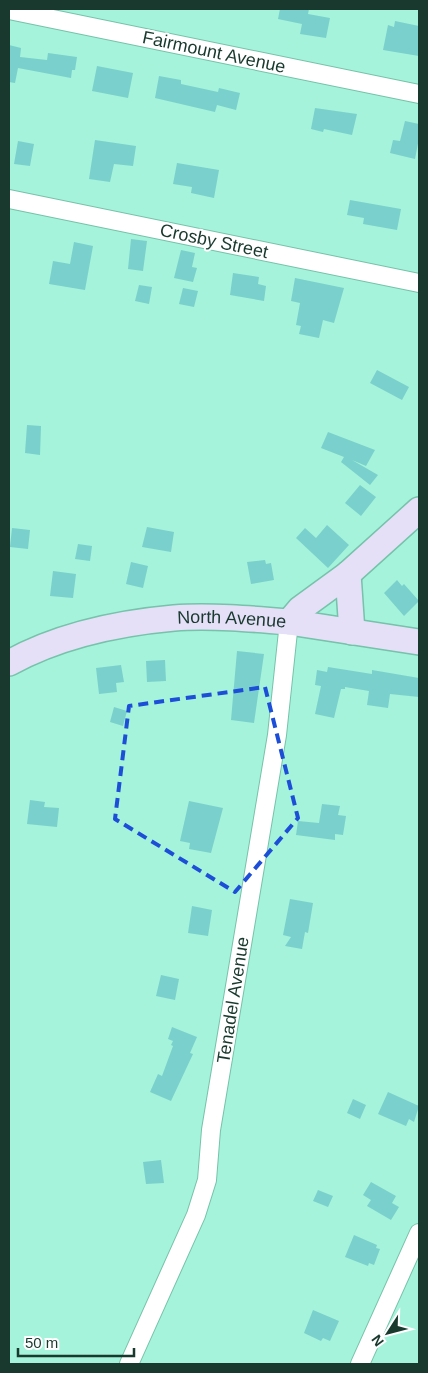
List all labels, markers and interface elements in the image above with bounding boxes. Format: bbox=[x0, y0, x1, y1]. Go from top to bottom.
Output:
street label: Fairmount Avenue bbox=[141, 27, 287, 77]
street label: Crosby Street bbox=[158, 220, 270, 262]
street label: North Avenue bbox=[177, 607, 287, 632]
street label: Tenadel Avenue bbox=[213, 935, 253, 1065]
north arrow bbox=[363, 1308, 413, 1358]
scale bar bbox=[18, 1326, 134, 1358]
text: N bbox=[368, 1332, 387, 1349]
text: 50 m bbox=[25, 1334, 58, 1351]

